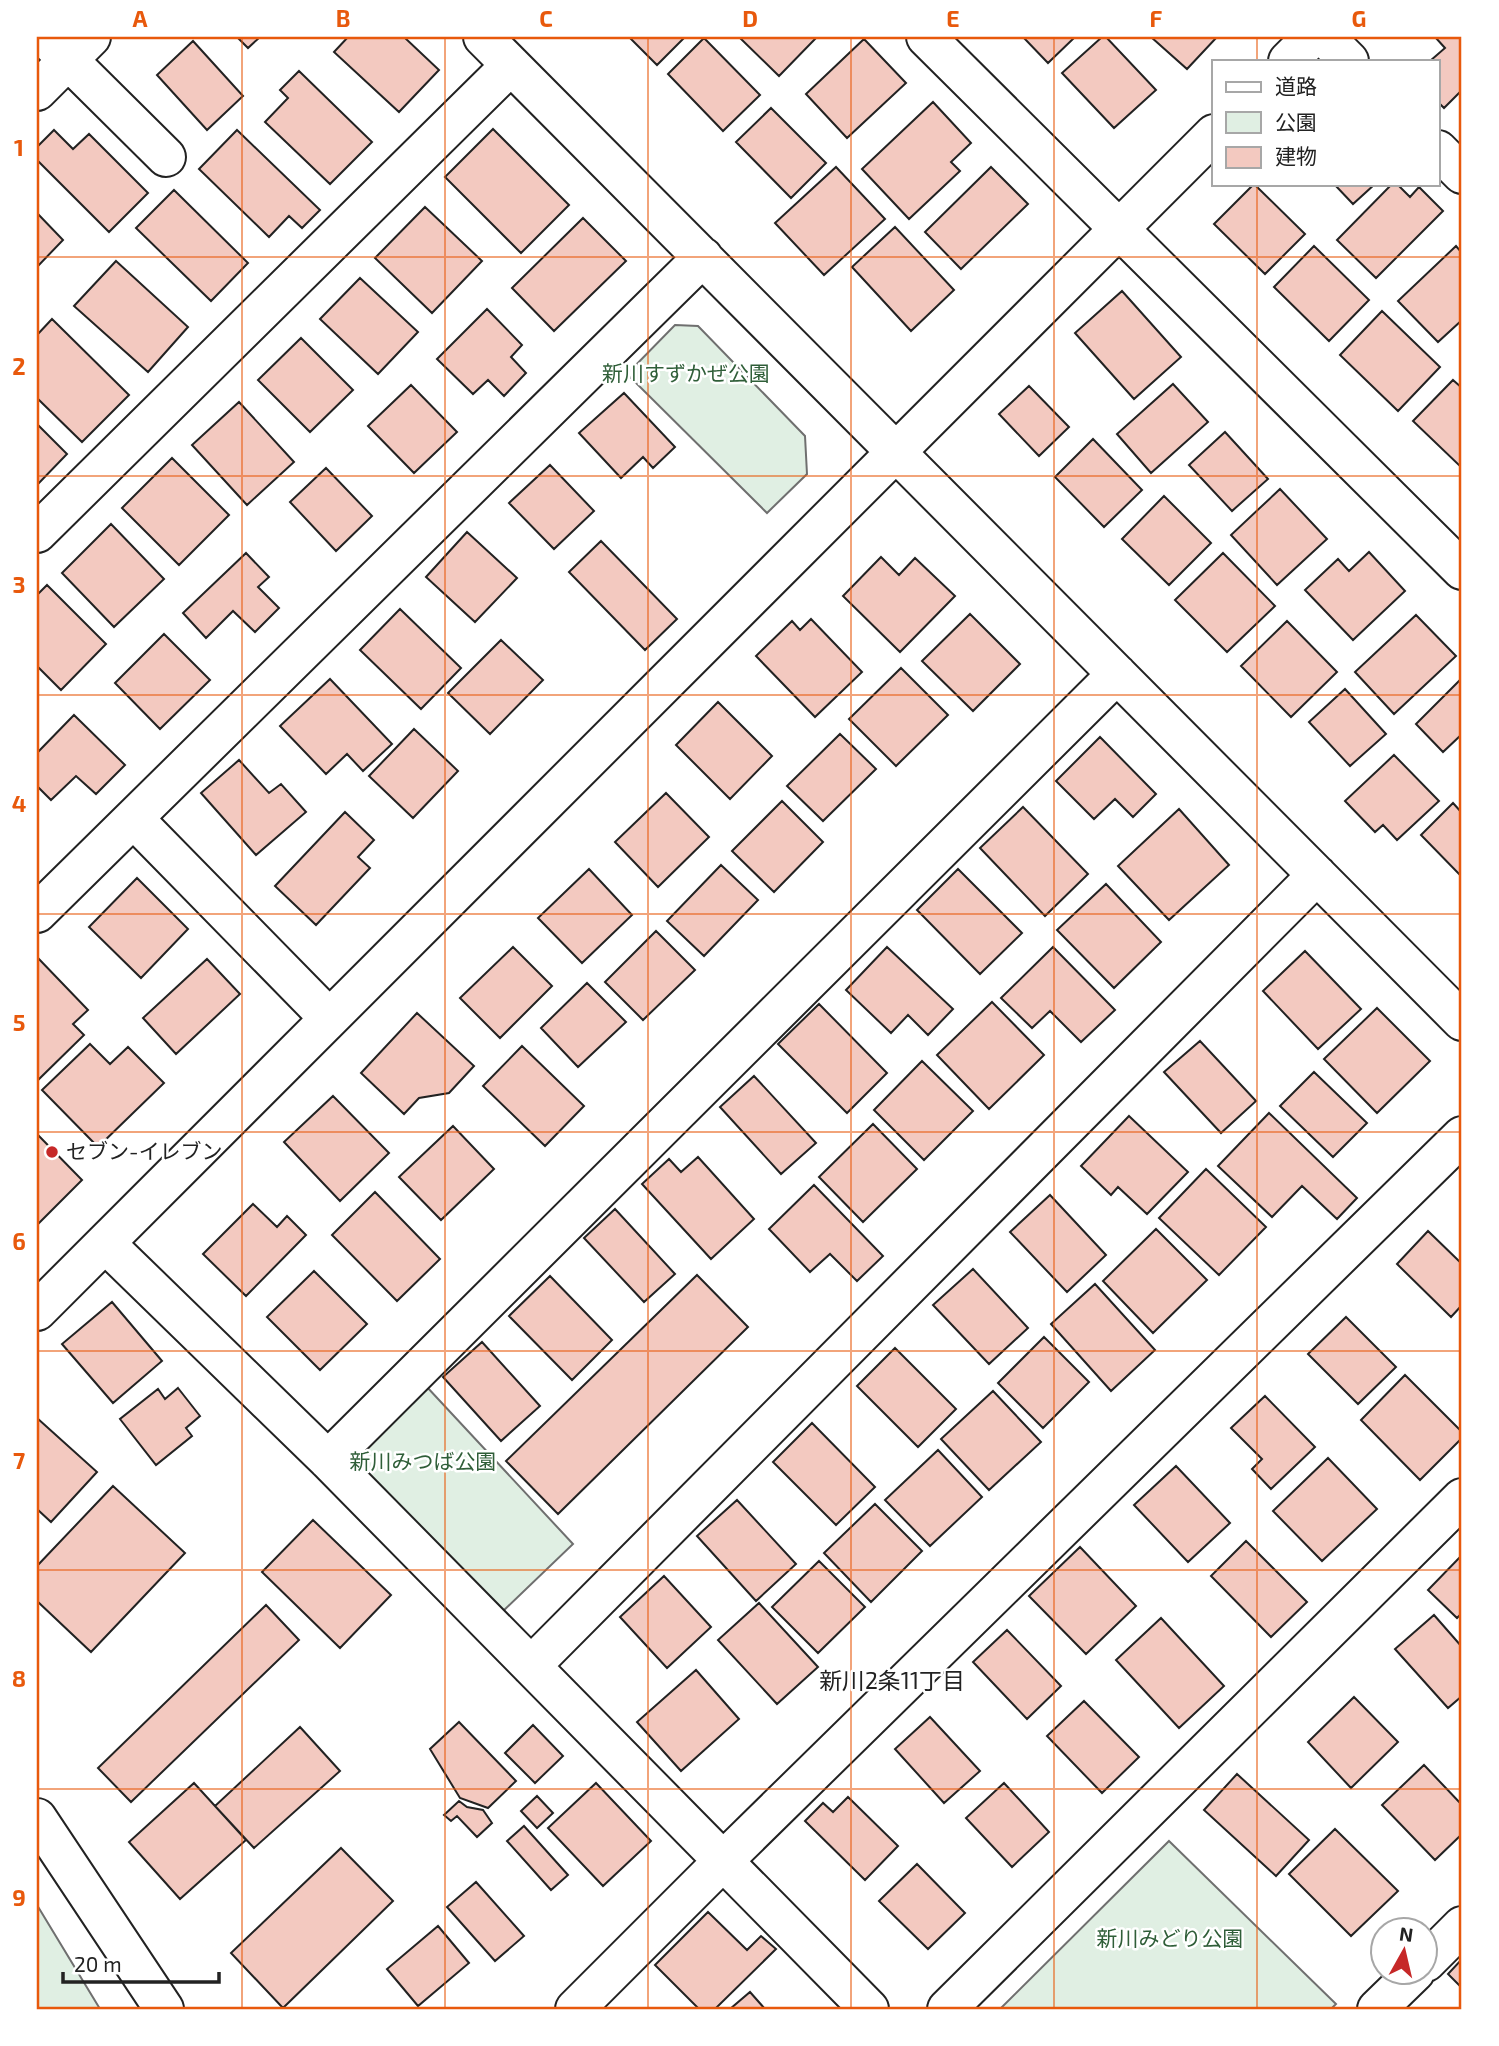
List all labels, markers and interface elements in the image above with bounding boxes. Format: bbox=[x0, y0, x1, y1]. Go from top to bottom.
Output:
text: A bbox=[132, 4, 148, 32]
text: B bbox=[336, 4, 350, 32]
text: C bbox=[539, 4, 553, 32]
text: D bbox=[742, 4, 758, 32]
text: E bbox=[946, 4, 960, 32]
text: F bbox=[1150, 4, 1163, 32]
text: G bbox=[1352, 4, 1366, 32]
legend bbox=[1212, 60, 1440, 186]
text: 道路 bbox=[1275, 73, 1317, 98]
text: 公園 bbox=[1275, 109, 1317, 134]
text: 1 bbox=[14, 133, 24, 161]
text: 建物 bbox=[1275, 143, 1317, 168]
text: 2 bbox=[12, 352, 26, 380]
park label: 新川すずかぜ公園 bbox=[602, 360, 770, 385]
text: 3 bbox=[12, 570, 26, 598]
text: 4 bbox=[12, 789, 26, 817]
text: 5 bbox=[13, 1008, 25, 1036]
place label: セブン-イレブン bbox=[66, 1138, 222, 1163]
marker: セブン-イレブン bbox=[44, 1144, 60, 1160]
text: 6 bbox=[12, 1227, 26, 1255]
text: 7 bbox=[13, 1446, 25, 1474]
park label: 新川みつば公園 bbox=[350, 1448, 497, 1473]
text: 8 bbox=[12, 1664, 26, 1692]
district label: 新川2条11丁目 bbox=[819, 1666, 965, 1694]
text: 9 bbox=[12, 1883, 26, 1911]
north arrow bbox=[1370, 1916, 1440, 1986]
text: N bbox=[1398, 1921, 1415, 1946]
park label: 新川みどり公園 bbox=[1097, 1925, 1244, 1950]
scale bar bbox=[63, 1941, 219, 1985]
text: 20 m bbox=[74, 1951, 122, 1976]

